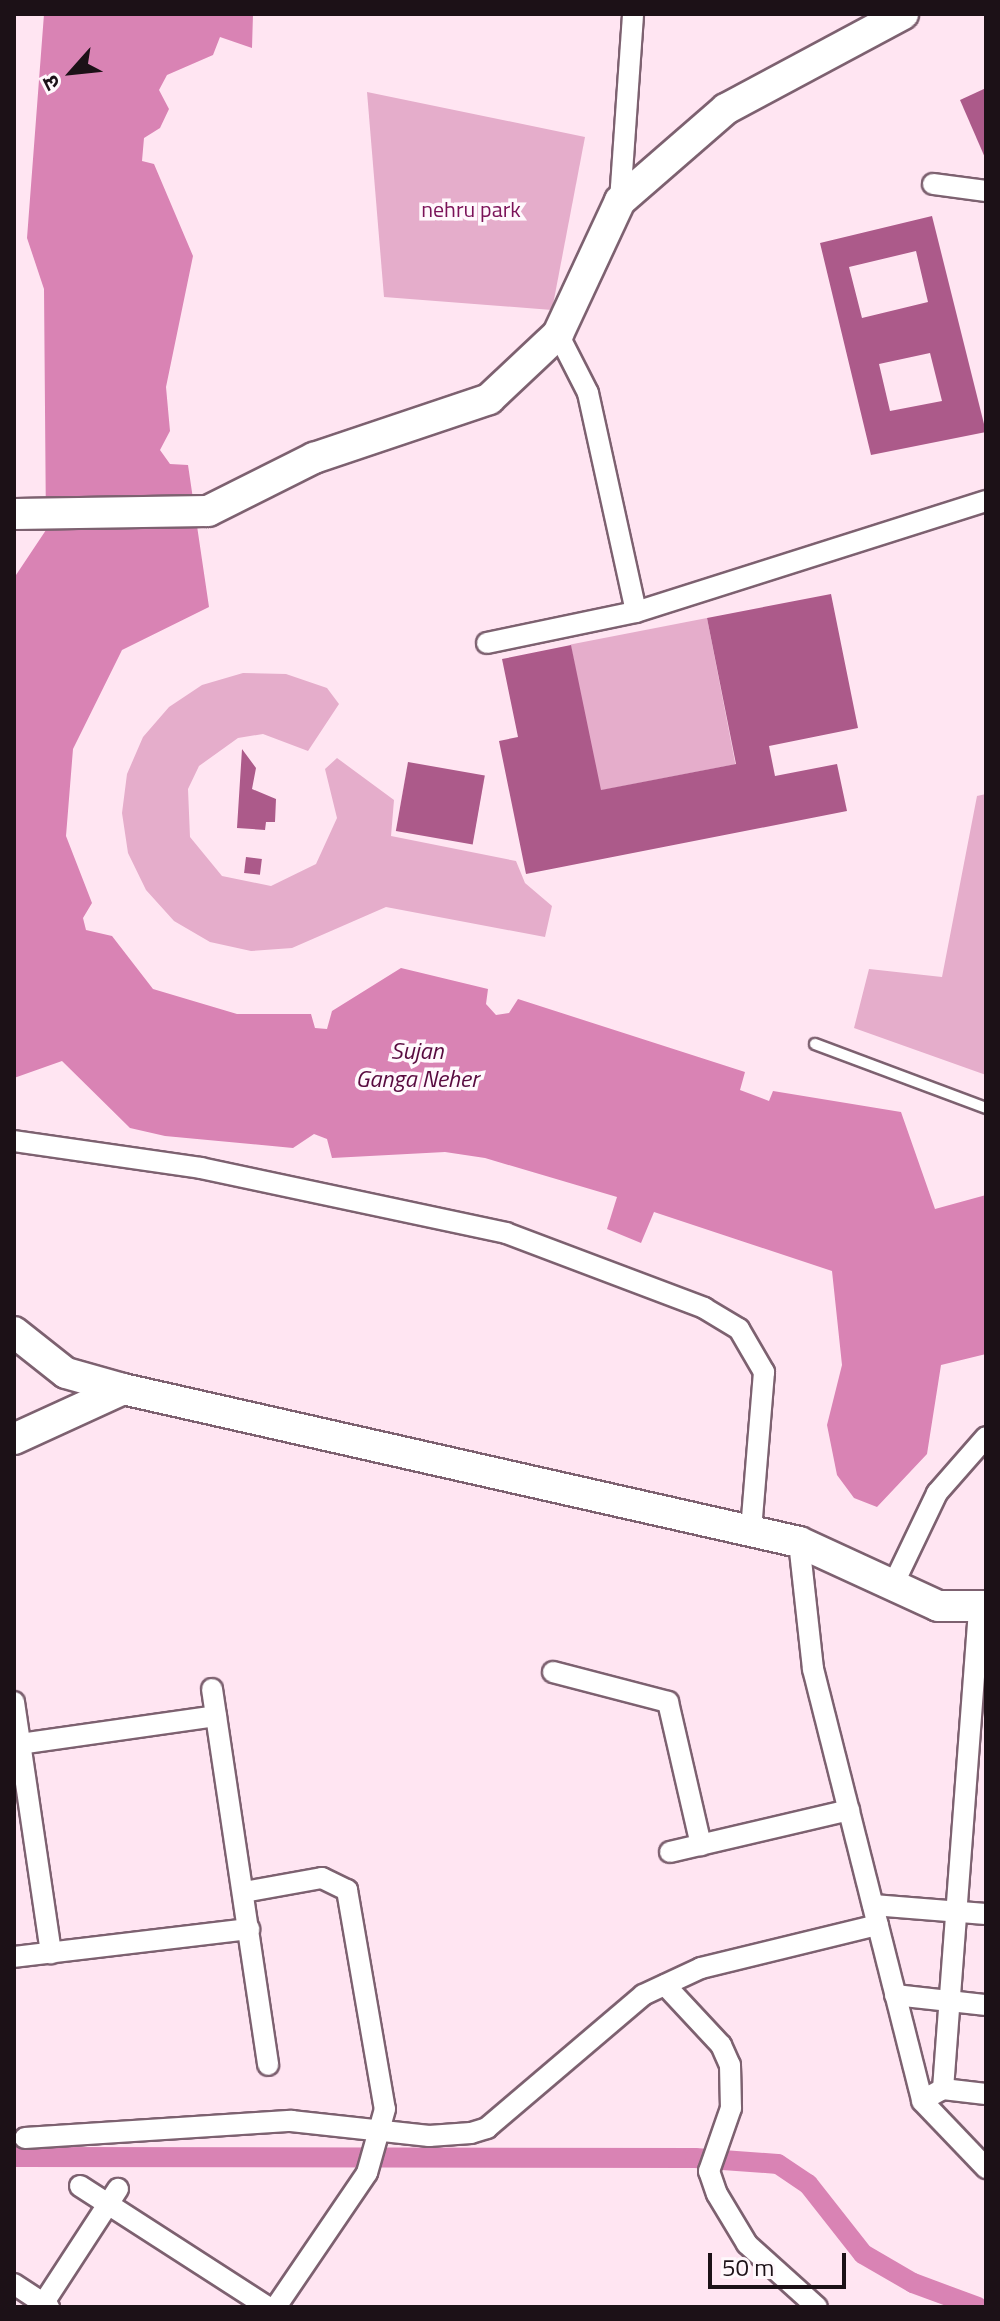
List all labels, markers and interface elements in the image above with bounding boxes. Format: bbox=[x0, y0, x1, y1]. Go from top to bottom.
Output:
north arrow bbox=[32, 32, 112, 112]
text: उ bbox=[33, 69, 69, 96]
park label: nehru park bbox=[421, 197, 521, 223]
water label: Sujan Ganga Neher bbox=[356, 1037, 478, 1093]
scale bar bbox=[712, 2237, 850, 2287]
text: 50 m bbox=[722, 2249, 774, 2285]

